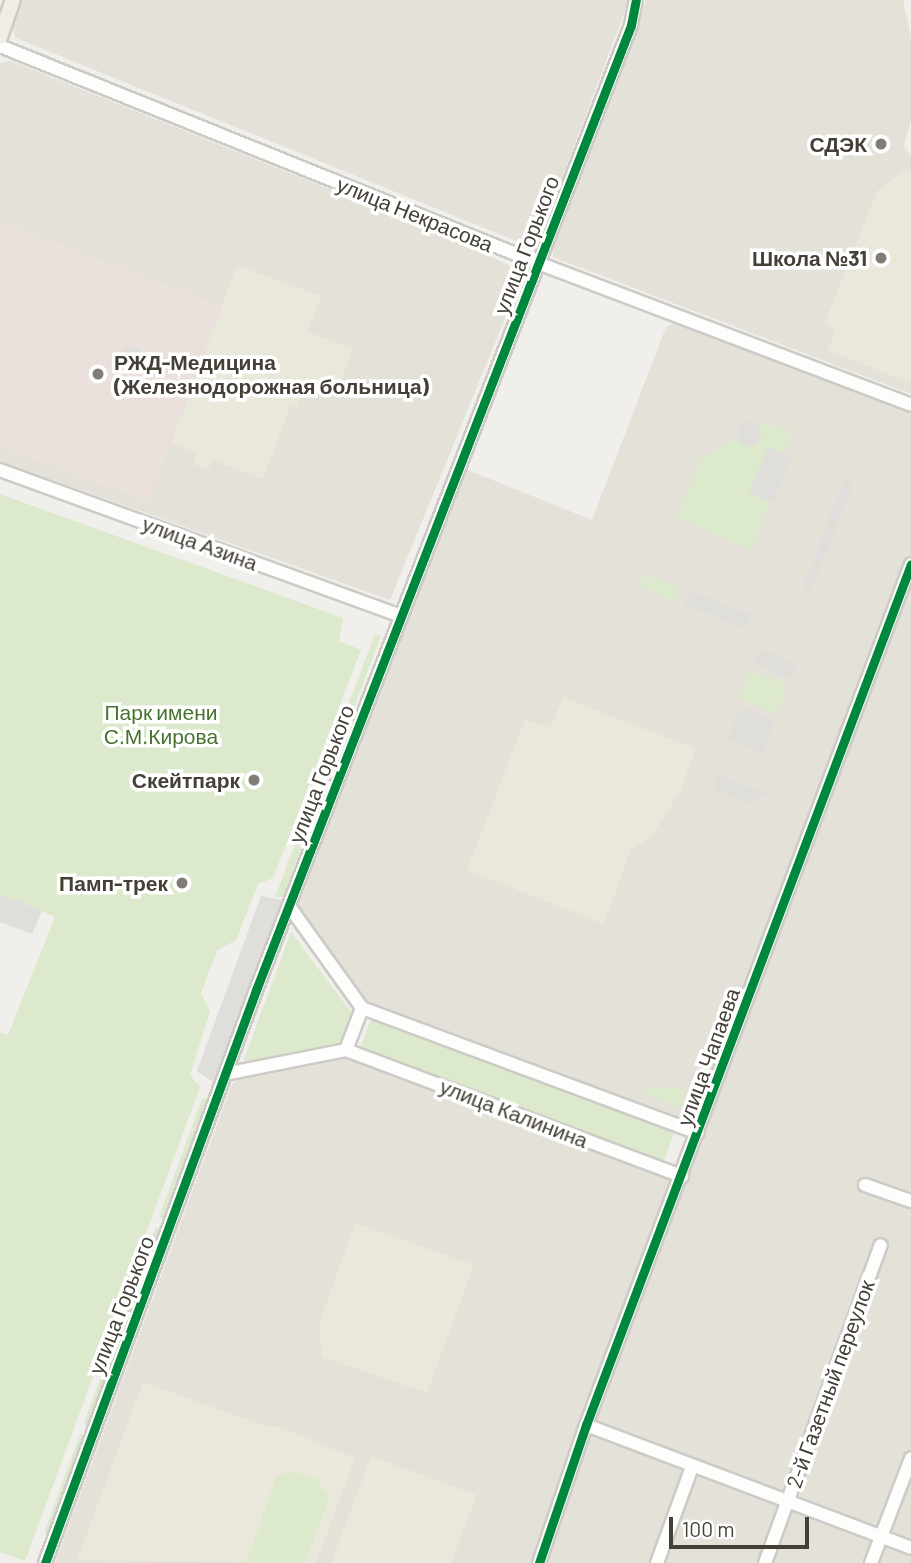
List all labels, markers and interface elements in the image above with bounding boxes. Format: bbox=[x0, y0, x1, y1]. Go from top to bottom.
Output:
place label: СДЭК bbox=[809, 131, 867, 157]
marker: СДЭК bbox=[873, 136, 889, 152]
street label: улица Некрасова bbox=[333, 171, 497, 257]
street label: улица Горького bbox=[488, 172, 564, 318]
place label: Школа №31 bbox=[752, 245, 867, 271]
marker: Школа №31 bbox=[873, 250, 889, 266]
place label: РЖД-Медицина (Железнодорожная больница) bbox=[114, 349, 429, 399]
marker: РЖД-Медицина (Железнодорожная больница) bbox=[88, 364, 108, 384]
street label: улица Азина bbox=[139, 511, 261, 575]
park label: Парк имени С.М.Кирова bbox=[104, 699, 218, 749]
street label: улица Горького bbox=[283, 701, 359, 847]
place label: Скейтпарк bbox=[132, 767, 240, 793]
marker: Скейтпарк bbox=[246, 772, 262, 788]
place label: Памп-трек bbox=[59, 870, 168, 896]
marker: Памп-трек bbox=[174, 875, 190, 891]
street label: улица Чапаева bbox=[671, 985, 745, 1129]
street label: улица Калинина bbox=[436, 1073, 592, 1153]
street label: улица Горького bbox=[83, 1232, 159, 1378]
street label: 2-й Газетный переулок bbox=[781, 1277, 879, 1491]
scale bar bbox=[673, 1504, 813, 1548]
text: 100 m bbox=[682, 1516, 735, 1541]

